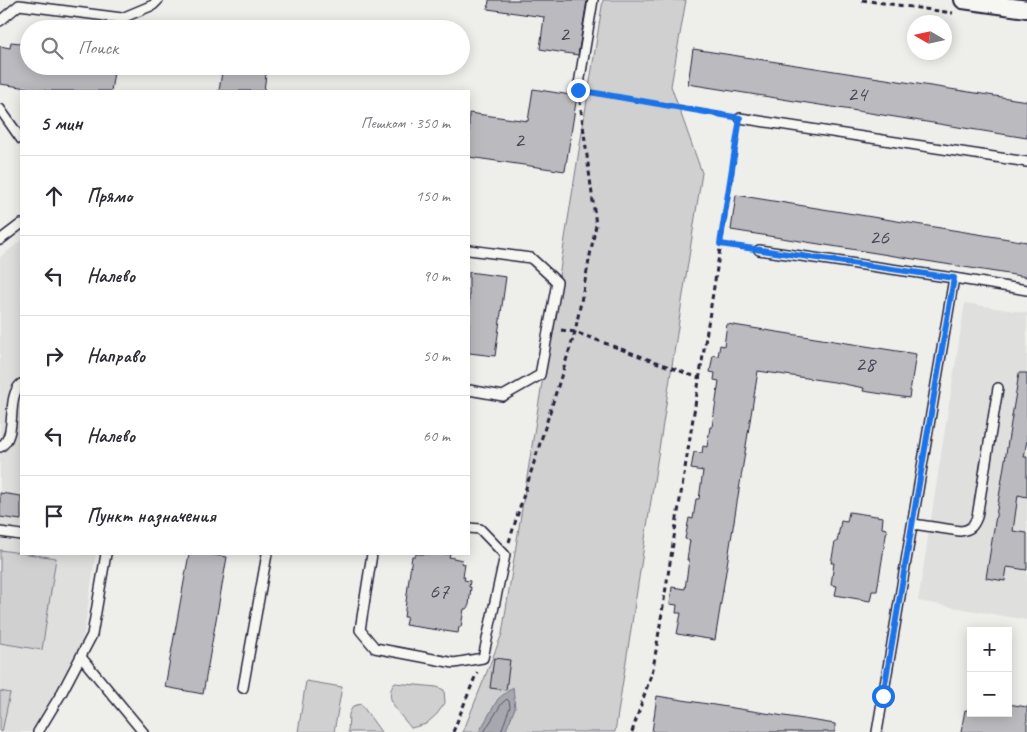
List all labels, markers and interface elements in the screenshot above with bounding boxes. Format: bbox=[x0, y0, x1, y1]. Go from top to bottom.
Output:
north arrow bbox=[907, 15, 952, 60]
search box bbox=[20, 20, 470, 75]
house number: 2 bbox=[559, 20, 571, 48]
icon: search bbox=[38, 34, 66, 62]
text: Поиск bbox=[78, 36, 118, 60]
route end bbox=[567, 79, 590, 102]
house number: 24 bbox=[847, 80, 869, 108]
text: 5 мин bbox=[40, 110, 82, 136]
text: Пешком · 350 m bbox=[361, 113, 450, 133]
house number: 2 bbox=[514, 126, 526, 154]
icon: ahead bbox=[40, 182, 68, 210]
text: Прямо bbox=[87, 184, 132, 208]
text: 150 m bbox=[416, 186, 450, 206]
house number: 26 bbox=[869, 223, 890, 251]
icon: left bbox=[40, 262, 68, 290]
text: Налево bbox=[87, 264, 135, 288]
text: 90 m bbox=[423, 266, 450, 286]
icon: right bbox=[40, 342, 68, 370]
text: Направо bbox=[87, 344, 145, 368]
text: 50 m bbox=[423, 346, 450, 366]
house number: 28 bbox=[855, 350, 877, 378]
icon: left bbox=[40, 422, 68, 450]
text: Налево bbox=[87, 424, 135, 448]
text: 60 m bbox=[423, 426, 450, 446]
icon: arrive bbox=[40, 502, 68, 530]
text: Пункт назначения bbox=[87, 504, 216, 528]
house number: 67 bbox=[429, 577, 450, 605]
map controls bbox=[967, 627, 1012, 717]
button: + bbox=[967, 627, 1012, 672]
button: − bbox=[967, 672, 1012, 717]
route start bbox=[872, 685, 895, 708]

